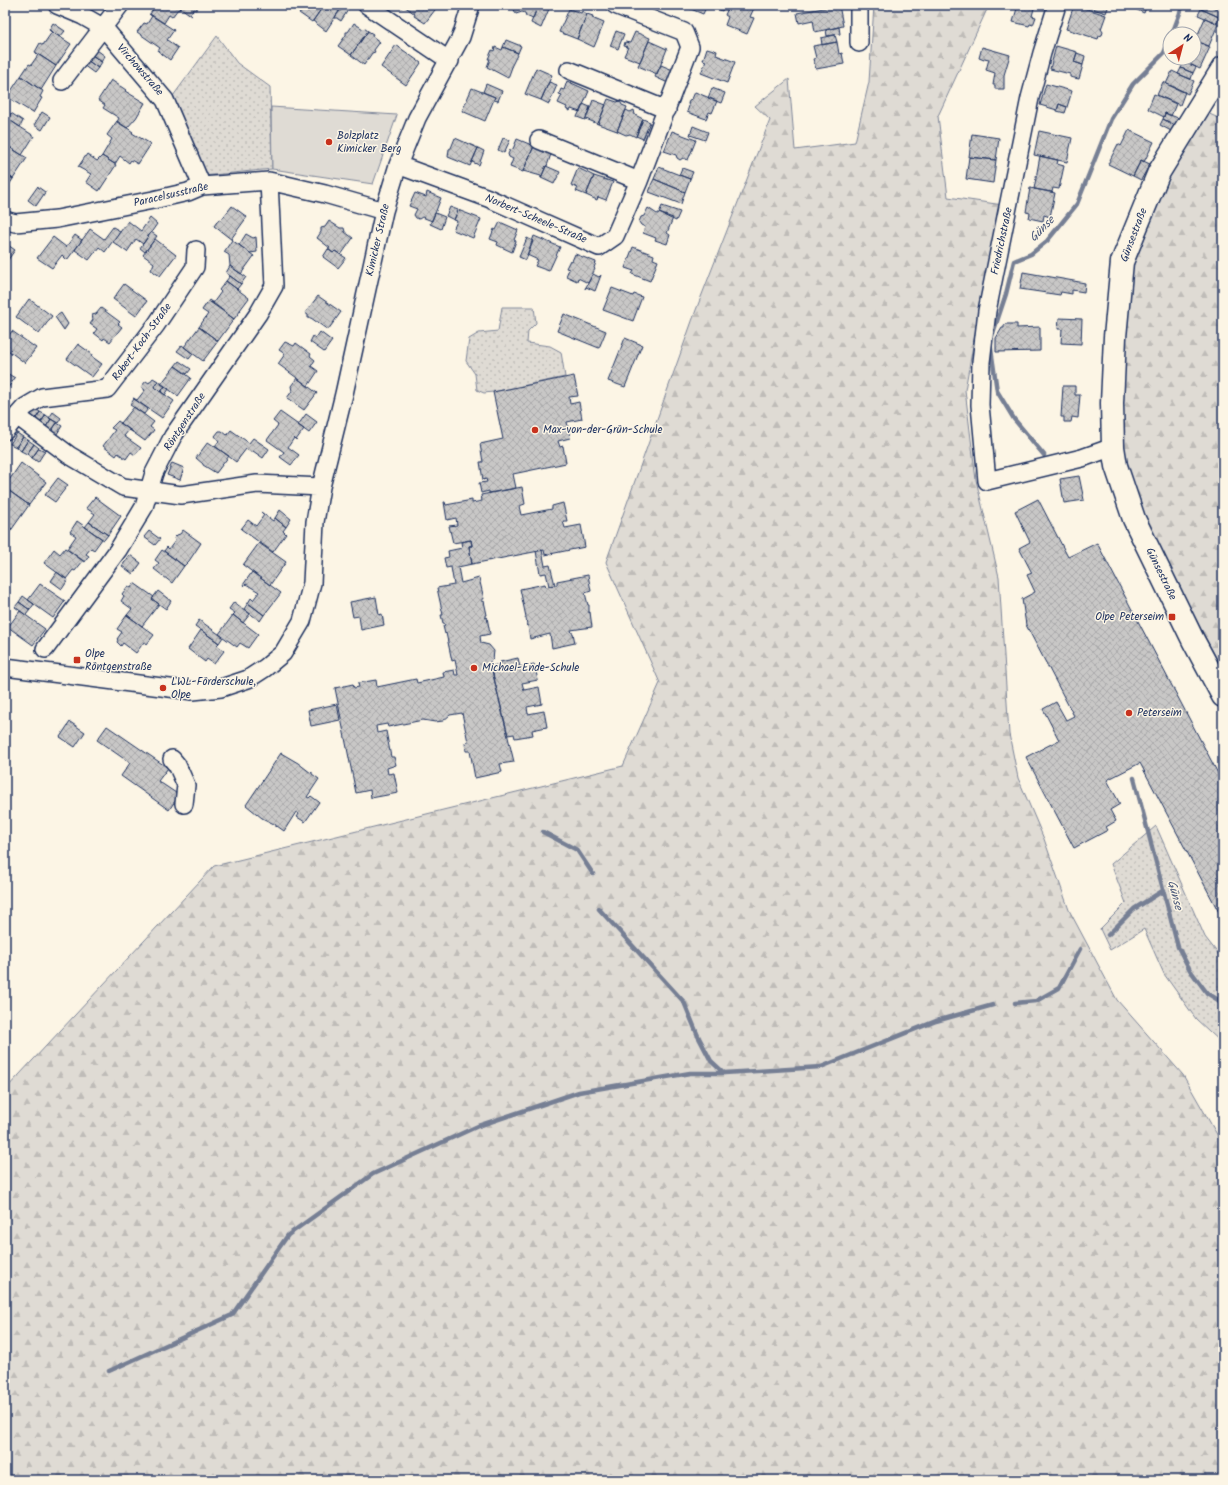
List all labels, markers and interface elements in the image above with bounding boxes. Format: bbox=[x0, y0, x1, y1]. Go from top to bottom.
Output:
north arrow bbox=[1162, 26, 1202, 66]
text: N bbox=[1179, 29, 1195, 48]
street label: Virchowstraße bbox=[112, 40, 168, 100]
place label: Bolzplatz Kimicker Berg bbox=[337, 127, 401, 158]
marker: Bolzplatz Kimicker Berg bbox=[324, 137, 334, 147]
street label: Paracelsusstraße bbox=[132, 178, 210, 212]
street label: Norbert-Scheele-Straße bbox=[482, 189, 590, 249]
street label: Kimicker Straße bbox=[361, 202, 395, 278]
street label: Günsestraße bbox=[1115, 205, 1153, 265]
street label: Friedrichstraße bbox=[986, 206, 1018, 276]
water label: Günse bbox=[1025, 210, 1060, 246]
street label: Robert-Koch-Straße bbox=[107, 299, 177, 385]
street label: Röntgenstraße bbox=[159, 389, 211, 455]
place label: Max-von-der-Grün-Schule bbox=[543, 421, 662, 439]
marker: Max-von-der-Grün-Schule bbox=[530, 425, 540, 435]
street label: Günsestraße bbox=[1140, 545, 1182, 603]
place label: Olpe Peterseim bbox=[1095, 608, 1164, 626]
marker: Olpe Peterseim bbox=[1167, 612, 1177, 622]
place label: Olpe Röntgenstraße bbox=[85, 645, 152, 676]
marker: Olpe Röntgenstraße bbox=[72, 655, 82, 665]
place label: Michael-Ende-Schule bbox=[482, 659, 579, 677]
marker: Michael-Ende-Schule bbox=[469, 663, 479, 673]
place label: LWL-Förderschule, Olpe bbox=[171, 673, 256, 704]
marker: LWL-Förderschule, Olpe bbox=[158, 683, 168, 693]
place label: Peterseim bbox=[1137, 704, 1182, 722]
marker: Peterseim bbox=[1124, 708, 1134, 718]
water label: Günse bbox=[1162, 878, 1188, 913]

